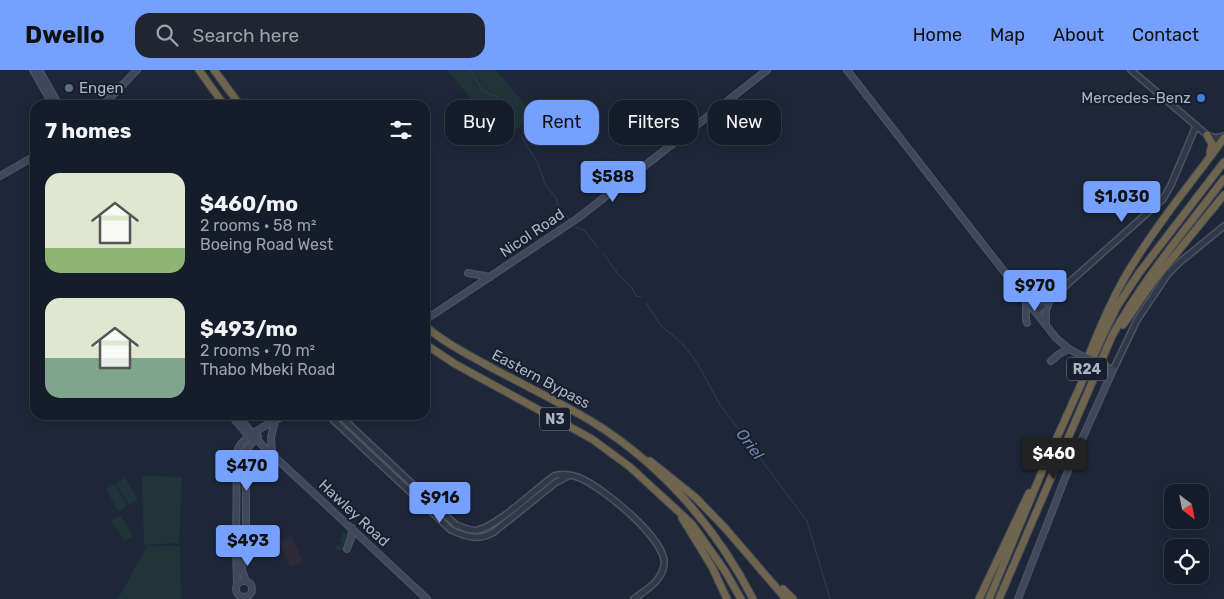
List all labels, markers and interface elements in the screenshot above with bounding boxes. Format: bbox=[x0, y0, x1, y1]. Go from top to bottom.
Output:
search box bbox=[135, 13, 485, 58]
text: Dwello bbox=[25, 21, 105, 49]
icon: search bbox=[153, 21, 181, 49]
text: Search here bbox=[193, 24, 299, 47]
text: Home bbox=[913, 24, 962, 46]
text: Map bbox=[990, 24, 1025, 46]
text: About bbox=[1053, 24, 1104, 46]
text: Contact bbox=[1132, 24, 1199, 46]
place label: Engen bbox=[79, 79, 124, 97]
marker: Engen bbox=[63, 82, 75, 94]
place label: Mercedes-Benz bbox=[1081, 89, 1191, 107]
marker: Mercedes-Benz bbox=[1195, 92, 1207, 104]
chip: Buy bbox=[445, 100, 514, 145]
chip: Rent bbox=[524, 100, 599, 145]
chip: Filters bbox=[609, 100, 698, 145]
chip: New bbox=[708, 100, 781, 145]
icon: filters bbox=[387, 116, 415, 144]
text: 7 homes bbox=[45, 118, 131, 143]
pin: $588 bbox=[583, 160, 643, 203]
text: $588 bbox=[592, 167, 634, 186]
pin: $1,030 bbox=[1081, 180, 1163, 223]
text: $1,030 bbox=[1094, 187, 1150, 206]
text: $460/mo bbox=[200, 191, 298, 216]
icon: home bbox=[85, 193, 145, 253]
street label: Nicol Road bbox=[496, 205, 568, 261]
text: 2 rooms · 58 m² bbox=[200, 216, 316, 235]
text: Boeing Road West bbox=[200, 235, 333, 254]
pin: $970 bbox=[1005, 270, 1065, 312]
text: $970 bbox=[1015, 276, 1056, 295]
text: $493/mo bbox=[200, 316, 298, 341]
icon: home bbox=[85, 318, 145, 378]
text: 2 rooms · 70 m² bbox=[200, 341, 315, 360]
street label: Eastern Bypass bbox=[489, 346, 593, 413]
road number: R24 bbox=[1067, 358, 1107, 380]
text: Thabo Mbeki Road bbox=[200, 360, 335, 379]
road number: N3 bbox=[540, 408, 570, 430]
water label: Oriel bbox=[732, 425, 768, 464]
pin: $460 bbox=[1024, 438, 1084, 480]
text: $460 bbox=[1033, 444, 1075, 463]
pin: $470 bbox=[217, 450, 277, 492]
text: $470 bbox=[226, 456, 268, 475]
street label: Hawley Road bbox=[315, 476, 393, 550]
pin: $916 bbox=[410, 482, 470, 524]
north arrow bbox=[1164, 484, 1209, 529]
map controls bbox=[1164, 484, 1209, 584]
text: $916 bbox=[420, 488, 460, 507]
pin: $493 bbox=[218, 524, 278, 567]
text: $493 bbox=[227, 531, 269, 550]
button: locate bbox=[1164, 539, 1209, 584]

